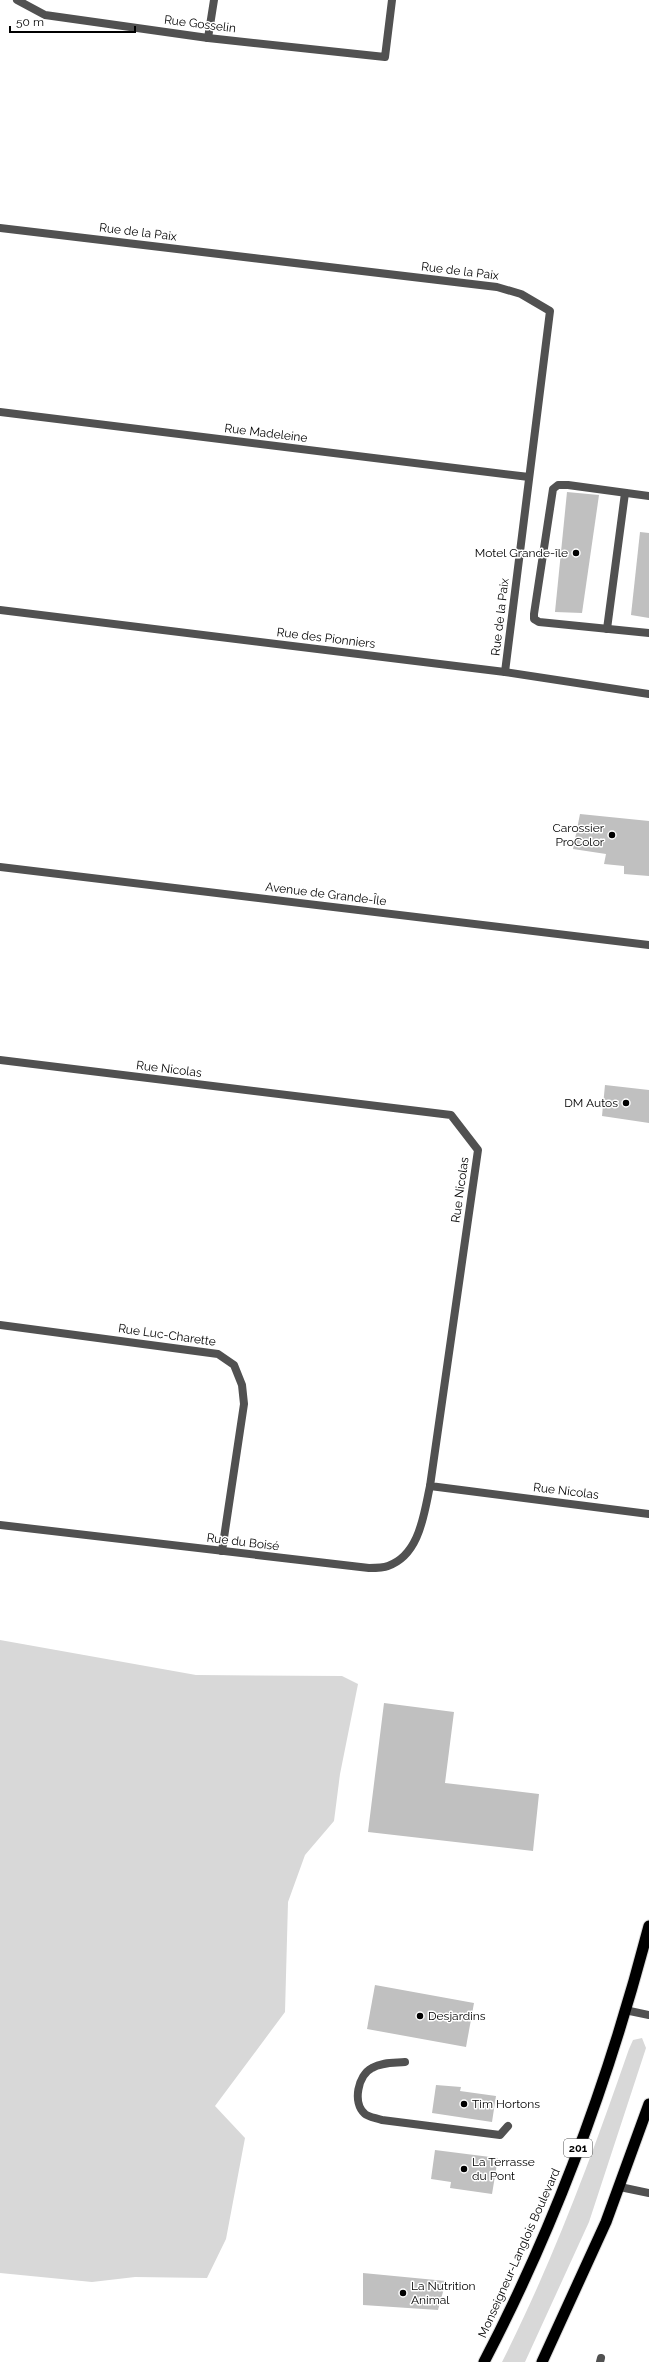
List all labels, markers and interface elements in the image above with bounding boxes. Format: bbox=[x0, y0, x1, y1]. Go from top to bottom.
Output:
scale bar bbox=[10, 8, 135, 34]
street label: Rue Gosselin bbox=[163, 13, 237, 35]
text: 50 m bbox=[16, 15, 44, 29]
street label: Rue de la Paix bbox=[98, 220, 178, 244]
street label: Rue de la Paix bbox=[420, 259, 500, 283]
street label: Rue Madeleine bbox=[224, 421, 308, 445]
place label: Motel Grande-île bbox=[475, 546, 568, 560]
marker: Motel Grande-île bbox=[571, 548, 581, 558]
street label: Rue de la Paix bbox=[488, 577, 512, 657]
street label: Rue des Pionniers bbox=[276, 625, 376, 651]
place label: Carossier ProColor bbox=[553, 821, 605, 849]
marker: Carossier ProColor bbox=[607, 830, 617, 840]
street label: Avenue de Grande-Île bbox=[265, 880, 387, 908]
street label: Rue Nicolas bbox=[135, 1058, 203, 1080]
place label: DM Autos bbox=[564, 1096, 618, 1110]
marker: DM Autos bbox=[621, 1098, 631, 1108]
street label: Rue Nicolas bbox=[448, 1156, 472, 1224]
street label: Rue Luc-Charette bbox=[117, 1321, 217, 1349]
street label: Rue Nicolas bbox=[532, 1480, 600, 1502]
street label: Rue du Boisé bbox=[206, 1531, 280, 1553]
place label: Desjardins bbox=[428, 2009, 486, 2023]
marker: Desjardins bbox=[415, 2011, 425, 2021]
place label: Tim Hortons bbox=[472, 2097, 540, 2111]
marker: Tim Hortons bbox=[459, 2099, 469, 2109]
road number: 201 bbox=[564, 2139, 592, 2157]
place label: La Terrasse du Pont bbox=[472, 2155, 535, 2183]
marker: La Terrasse du Pont bbox=[459, 2164, 469, 2174]
street label: Monseigneur-Langlois Boulevard bbox=[475, 2166, 563, 2340]
place label: La Nutrition Animal bbox=[411, 2279, 476, 2307]
marker: La Nutrition Animal bbox=[398, 2288, 408, 2298]

